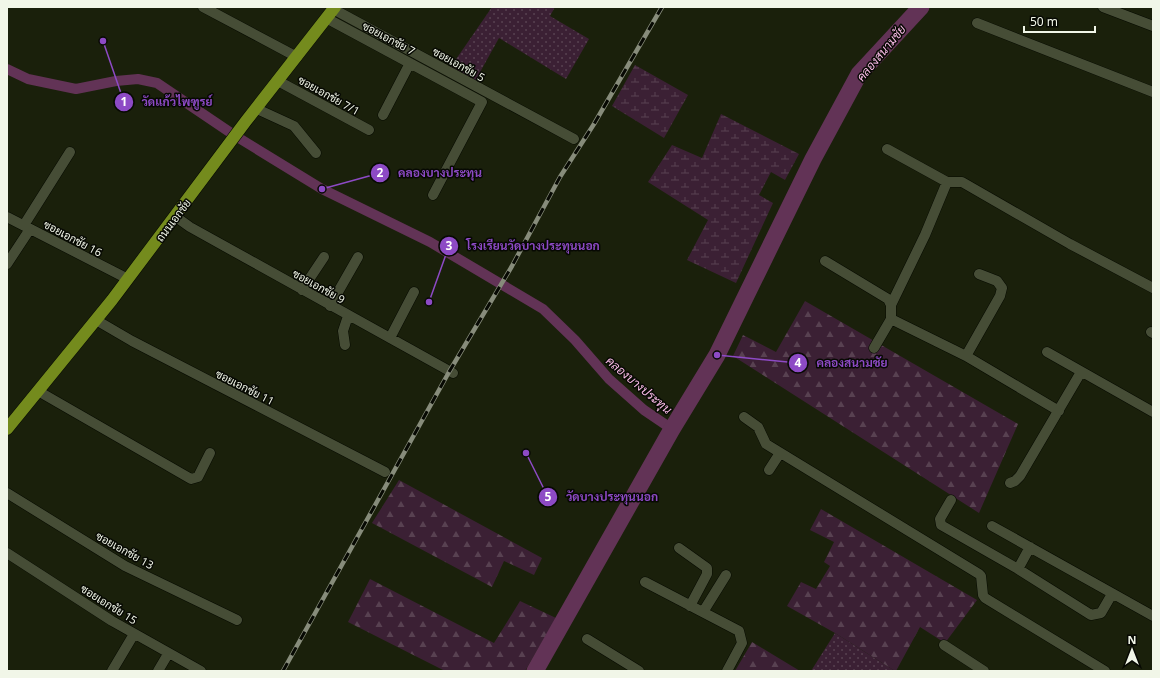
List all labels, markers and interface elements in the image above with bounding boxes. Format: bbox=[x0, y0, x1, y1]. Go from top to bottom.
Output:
scale bar bbox=[1024, 8, 1095, 34]
text: 50 m bbox=[1030, 13, 1058, 30]
street label: ซอยเอกชัย 7 bbox=[360, 18, 418, 58]
water label: คลองสนามชัย bbox=[852, 21, 910, 85]
street label: ซอยเอกชัย 5 bbox=[430, 43, 488, 85]
street label: ซอยเอกชัย 7/1 bbox=[296, 72, 362, 118]
callout: วัดแก้วไพฑูรย์ bbox=[114, 90, 221, 114]
text: 1 bbox=[121, 93, 127, 110]
text: วัดแก้วไพฑูรย์ bbox=[141, 93, 214, 110]
callout: คลองบางประทุน bbox=[370, 161, 490, 185]
text: 2 bbox=[377, 164, 384, 181]
text: คลองบางประทุน bbox=[398, 164, 482, 181]
street label: ถนนเอกชัย bbox=[152, 196, 194, 244]
street label: ซอยเอกชัย 16 bbox=[41, 216, 105, 260]
callout: โรงเรียนวัดบางประทุนนอก bbox=[439, 234, 608, 258]
text: 3 bbox=[446, 237, 453, 254]
text: โรงเรียนวัดบางประทุนนอก bbox=[465, 237, 600, 254]
street label: ซอยเอกชัย 9 bbox=[290, 265, 348, 307]
callout: คลองสนามชัย bbox=[788, 351, 895, 375]
water label: คลองบางประทุน bbox=[602, 352, 676, 419]
text: 4 bbox=[795, 354, 802, 371]
text: คลองสนามชัย bbox=[816, 354, 888, 371]
street label: ซอยเอกชัย 11 bbox=[213, 366, 277, 408]
callout: วัดบางประทุนนอก bbox=[538, 485, 666, 509]
text: 5 bbox=[545, 488, 552, 505]
text: วัดบางประทุนนอก bbox=[566, 488, 658, 505]
street label: ซอยเอกชัย 13 bbox=[93, 528, 157, 572]
street label: ซอยเอกชัย 15 bbox=[78, 581, 140, 627]
north arrow bbox=[1112, 630, 1152, 670]
text: N bbox=[1128, 632, 1136, 647]

